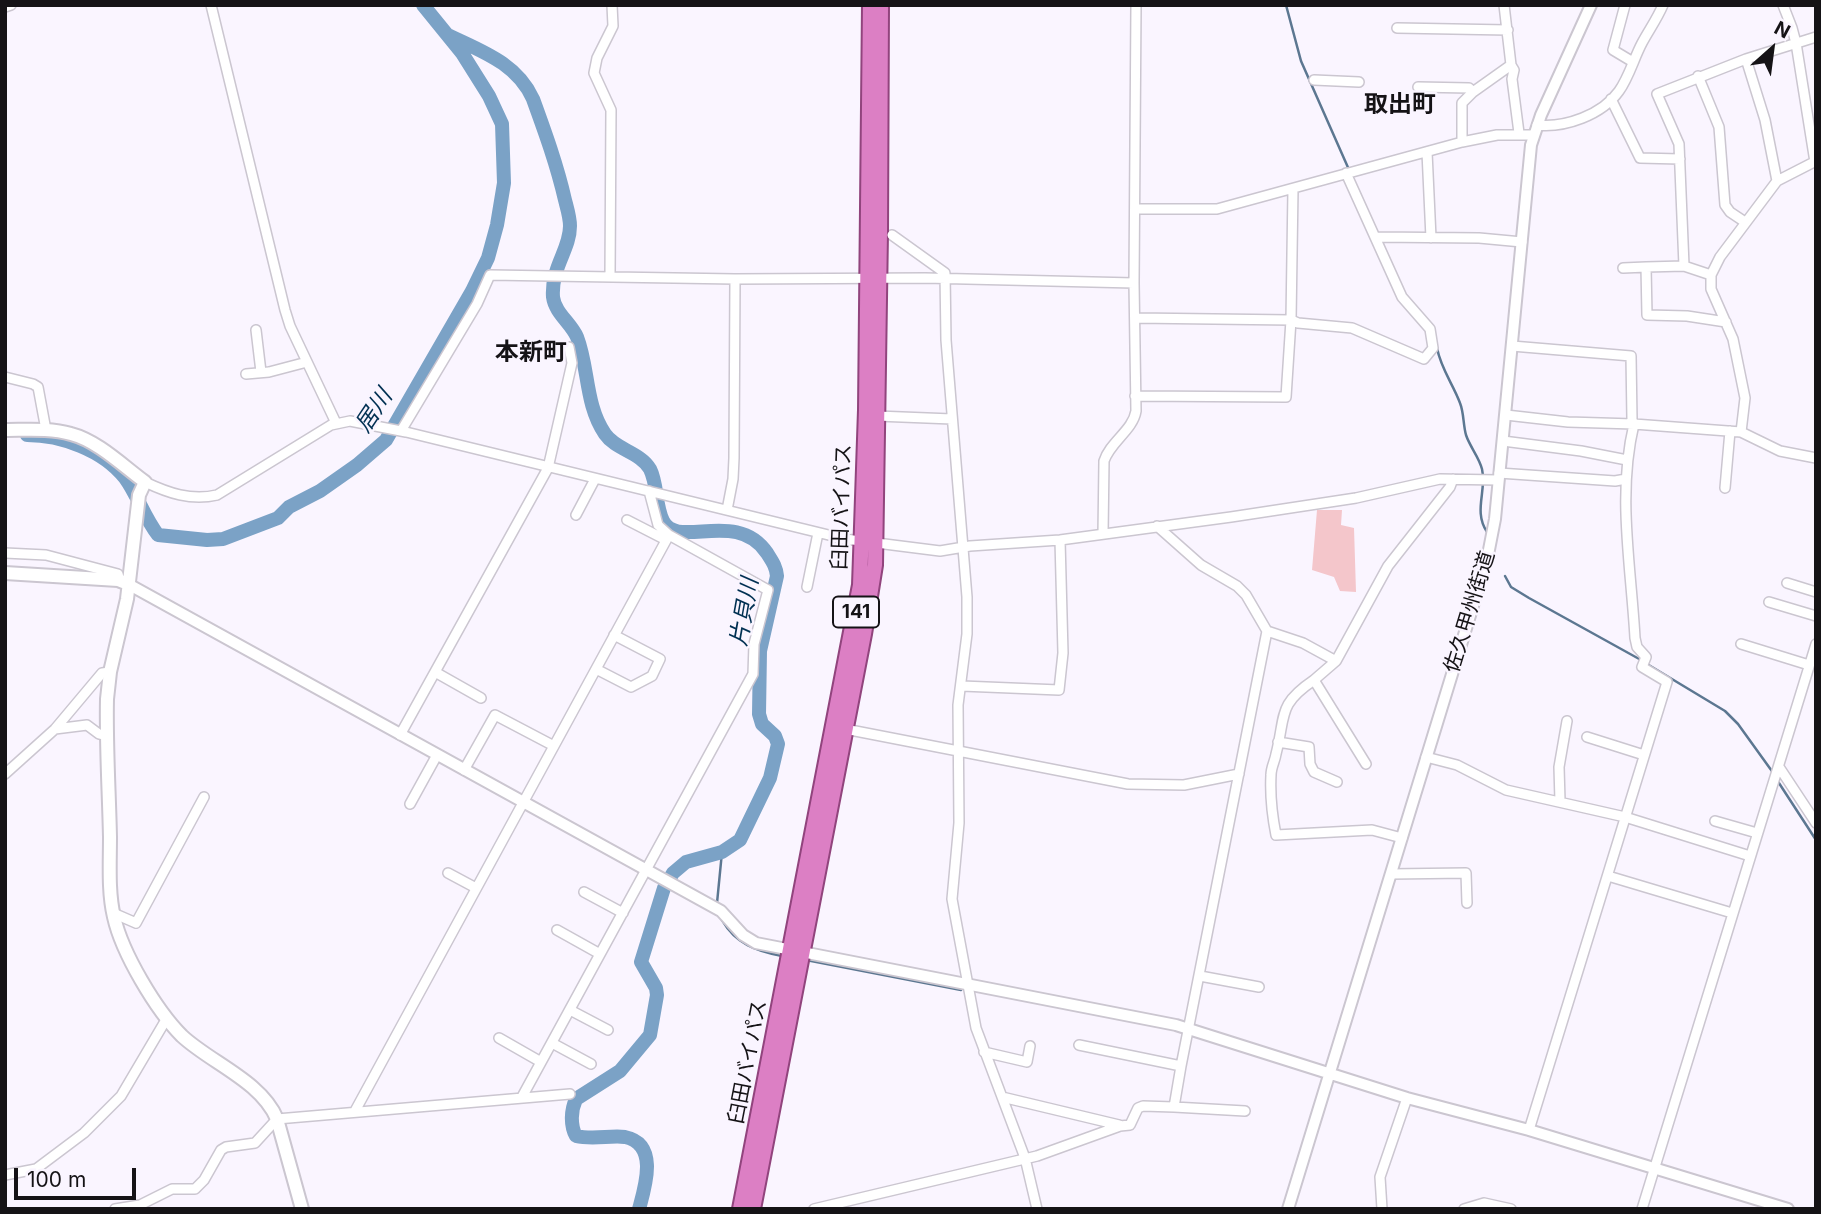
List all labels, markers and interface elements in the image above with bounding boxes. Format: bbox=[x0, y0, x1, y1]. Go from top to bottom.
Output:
north arrow bbox=[1737, 14, 1807, 84]
text: N bbox=[1770, 16, 1794, 44]
district label: 取出町 bbox=[1364, 91, 1436, 119]
district label: 本新町 bbox=[495, 339, 567, 367]
water label: 居川 bbox=[350, 384, 398, 438]
street label: 臼田バイパス bbox=[827, 444, 857, 570]
street label: 佐久甲州街道 bbox=[1440, 548, 1500, 676]
water label: 片貝川 bbox=[725, 576, 765, 648]
road number: 141 bbox=[833, 596, 879, 628]
street label: 臼田バイパス bbox=[724, 998, 772, 1126]
scale bar bbox=[18, 1154, 140, 1198]
text: 100 m bbox=[27, 1167, 86, 1192]

